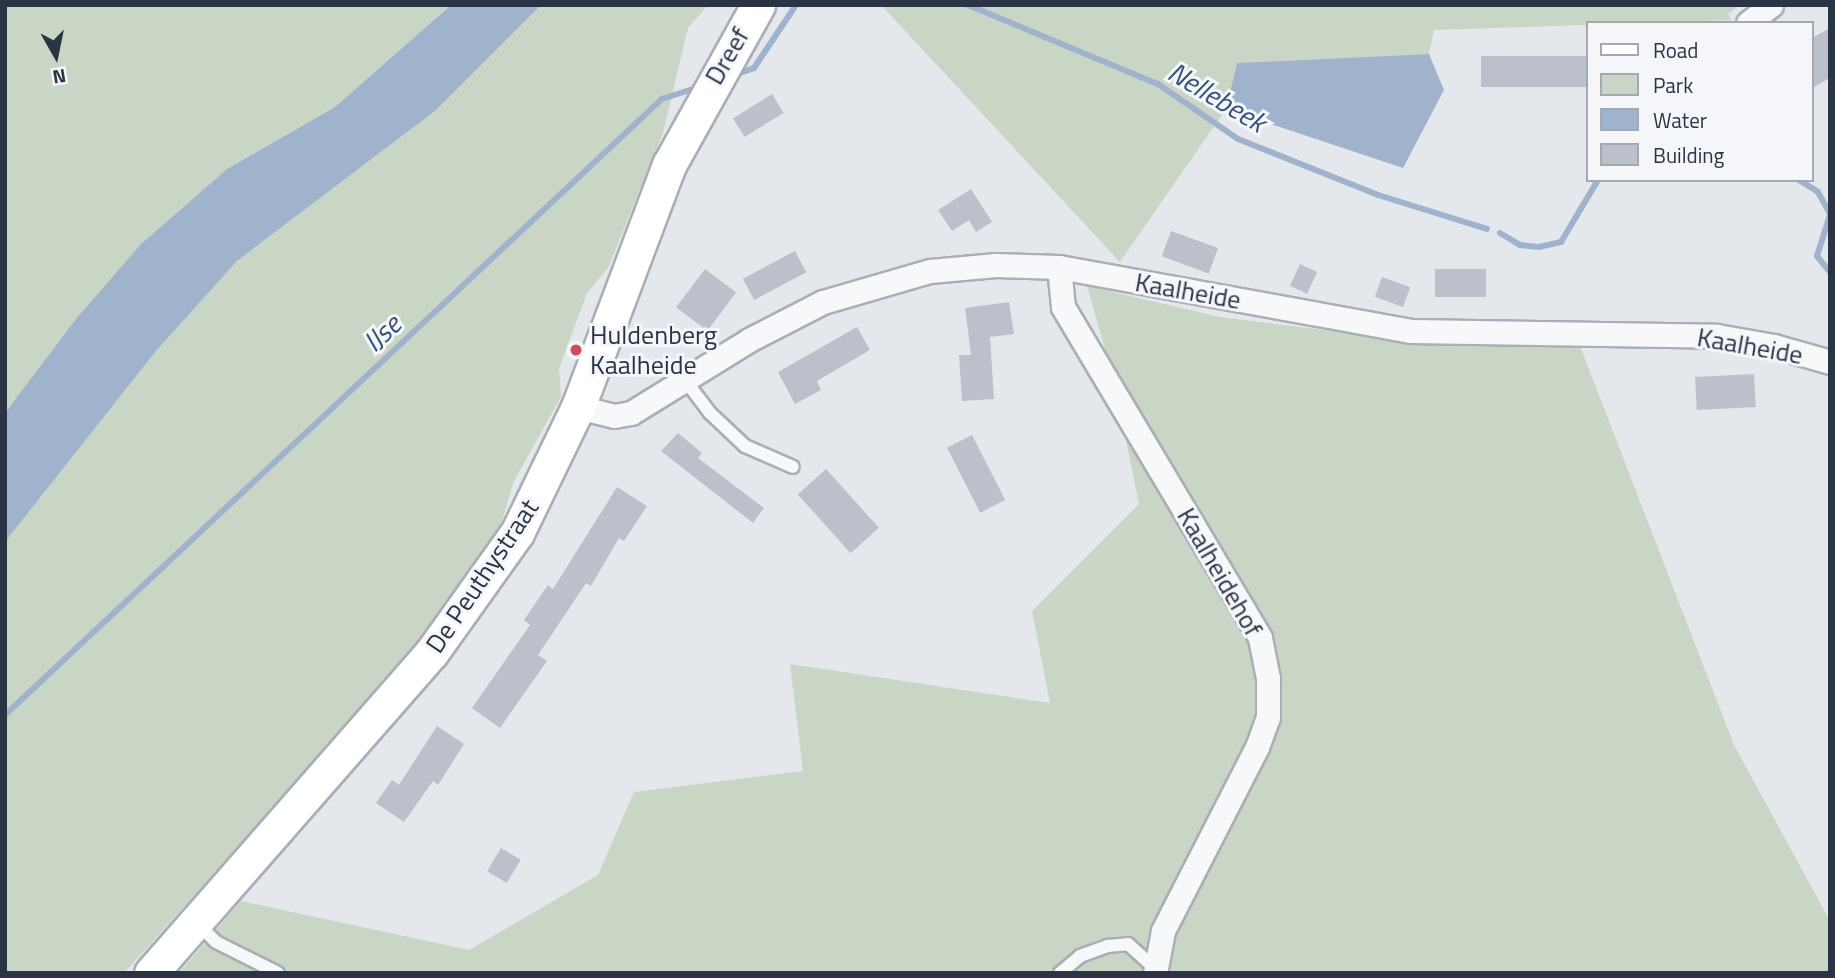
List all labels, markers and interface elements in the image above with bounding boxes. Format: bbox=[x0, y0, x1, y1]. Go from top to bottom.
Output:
north arrow bbox=[21, 21, 91, 91]
legend bbox=[1587, 21, 1814, 182]
street label: Dreef bbox=[698, 22, 756, 90]
text: Road bbox=[1653, 34, 1698, 66]
water label: Nellebeek bbox=[1162, 55, 1272, 139]
text: N bbox=[51, 62, 68, 93]
text: Park bbox=[1653, 69, 1693, 101]
text: Water bbox=[1653, 104, 1707, 136]
text: Building bbox=[1653, 139, 1724, 171]
street label: Kaalheide bbox=[1133, 266, 1243, 316]
water label: IJse bbox=[356, 307, 408, 359]
place label: Huldenberg Kaalheide bbox=[590, 319, 717, 380]
street label: Kaalheide bbox=[1695, 321, 1805, 371]
marker: Huldenberg Kaalheide bbox=[568, 342, 584, 358]
street label: De Peuthystraat bbox=[419, 493, 545, 659]
street label: Kaalheidehof bbox=[1171, 502, 1269, 642]

